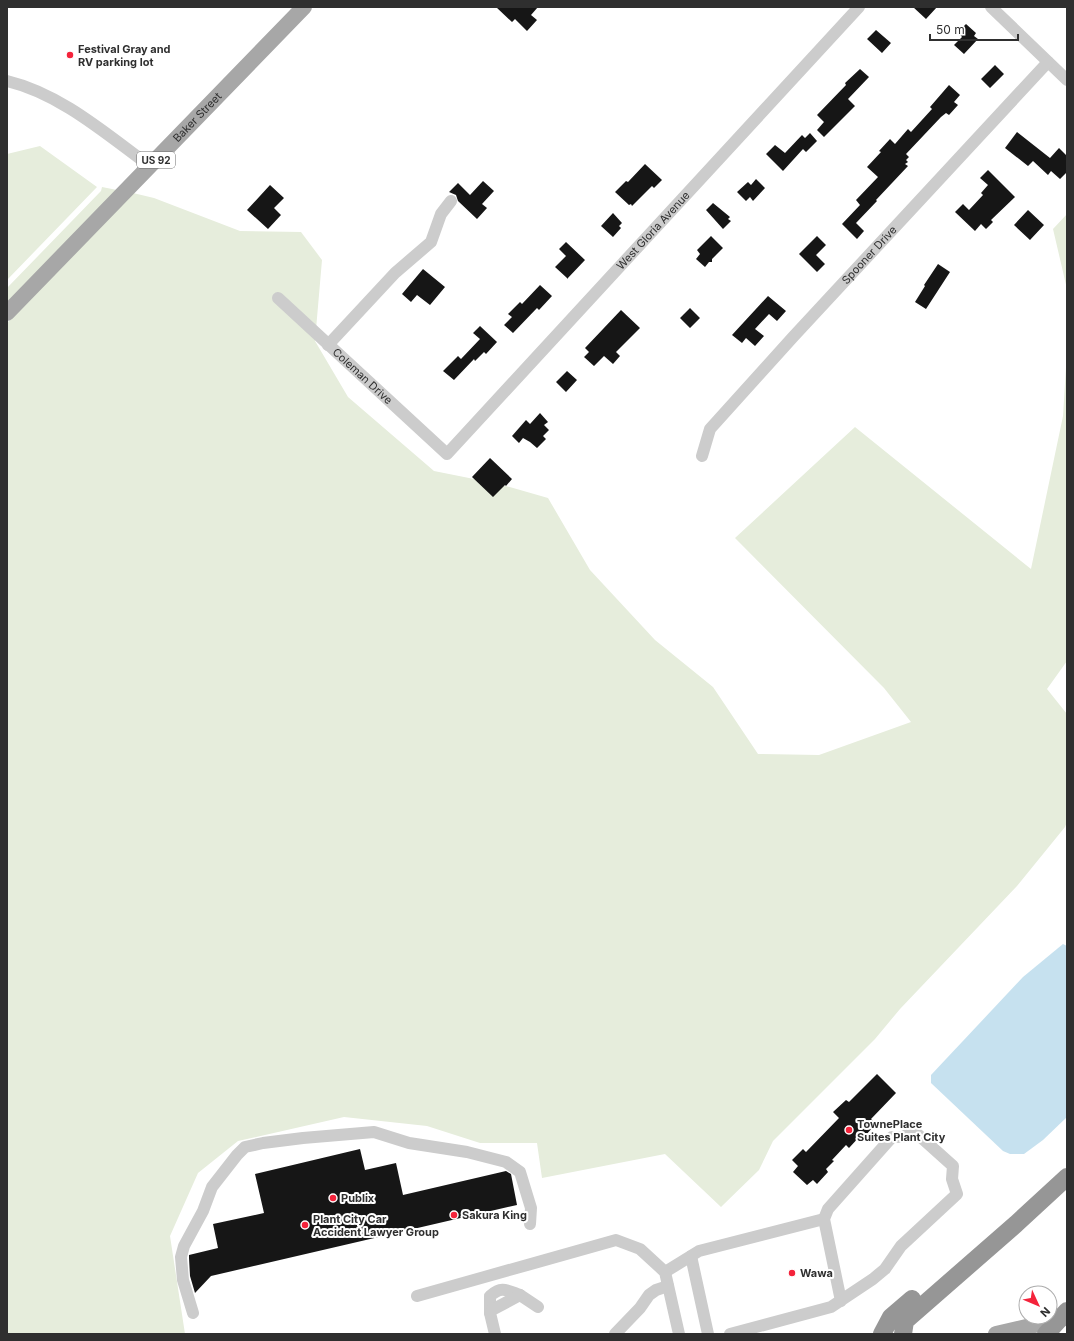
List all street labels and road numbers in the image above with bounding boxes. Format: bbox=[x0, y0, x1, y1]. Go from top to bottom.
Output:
street label: Baker Street bbox=[170, 89, 225, 145]
road number: US 92 bbox=[137, 152, 175, 168]
street label: West Gloria Avenue bbox=[613, 188, 693, 273]
street label: Spooner Drive bbox=[839, 223, 900, 287]
street label: Coleman Drive bbox=[330, 345, 395, 407]

